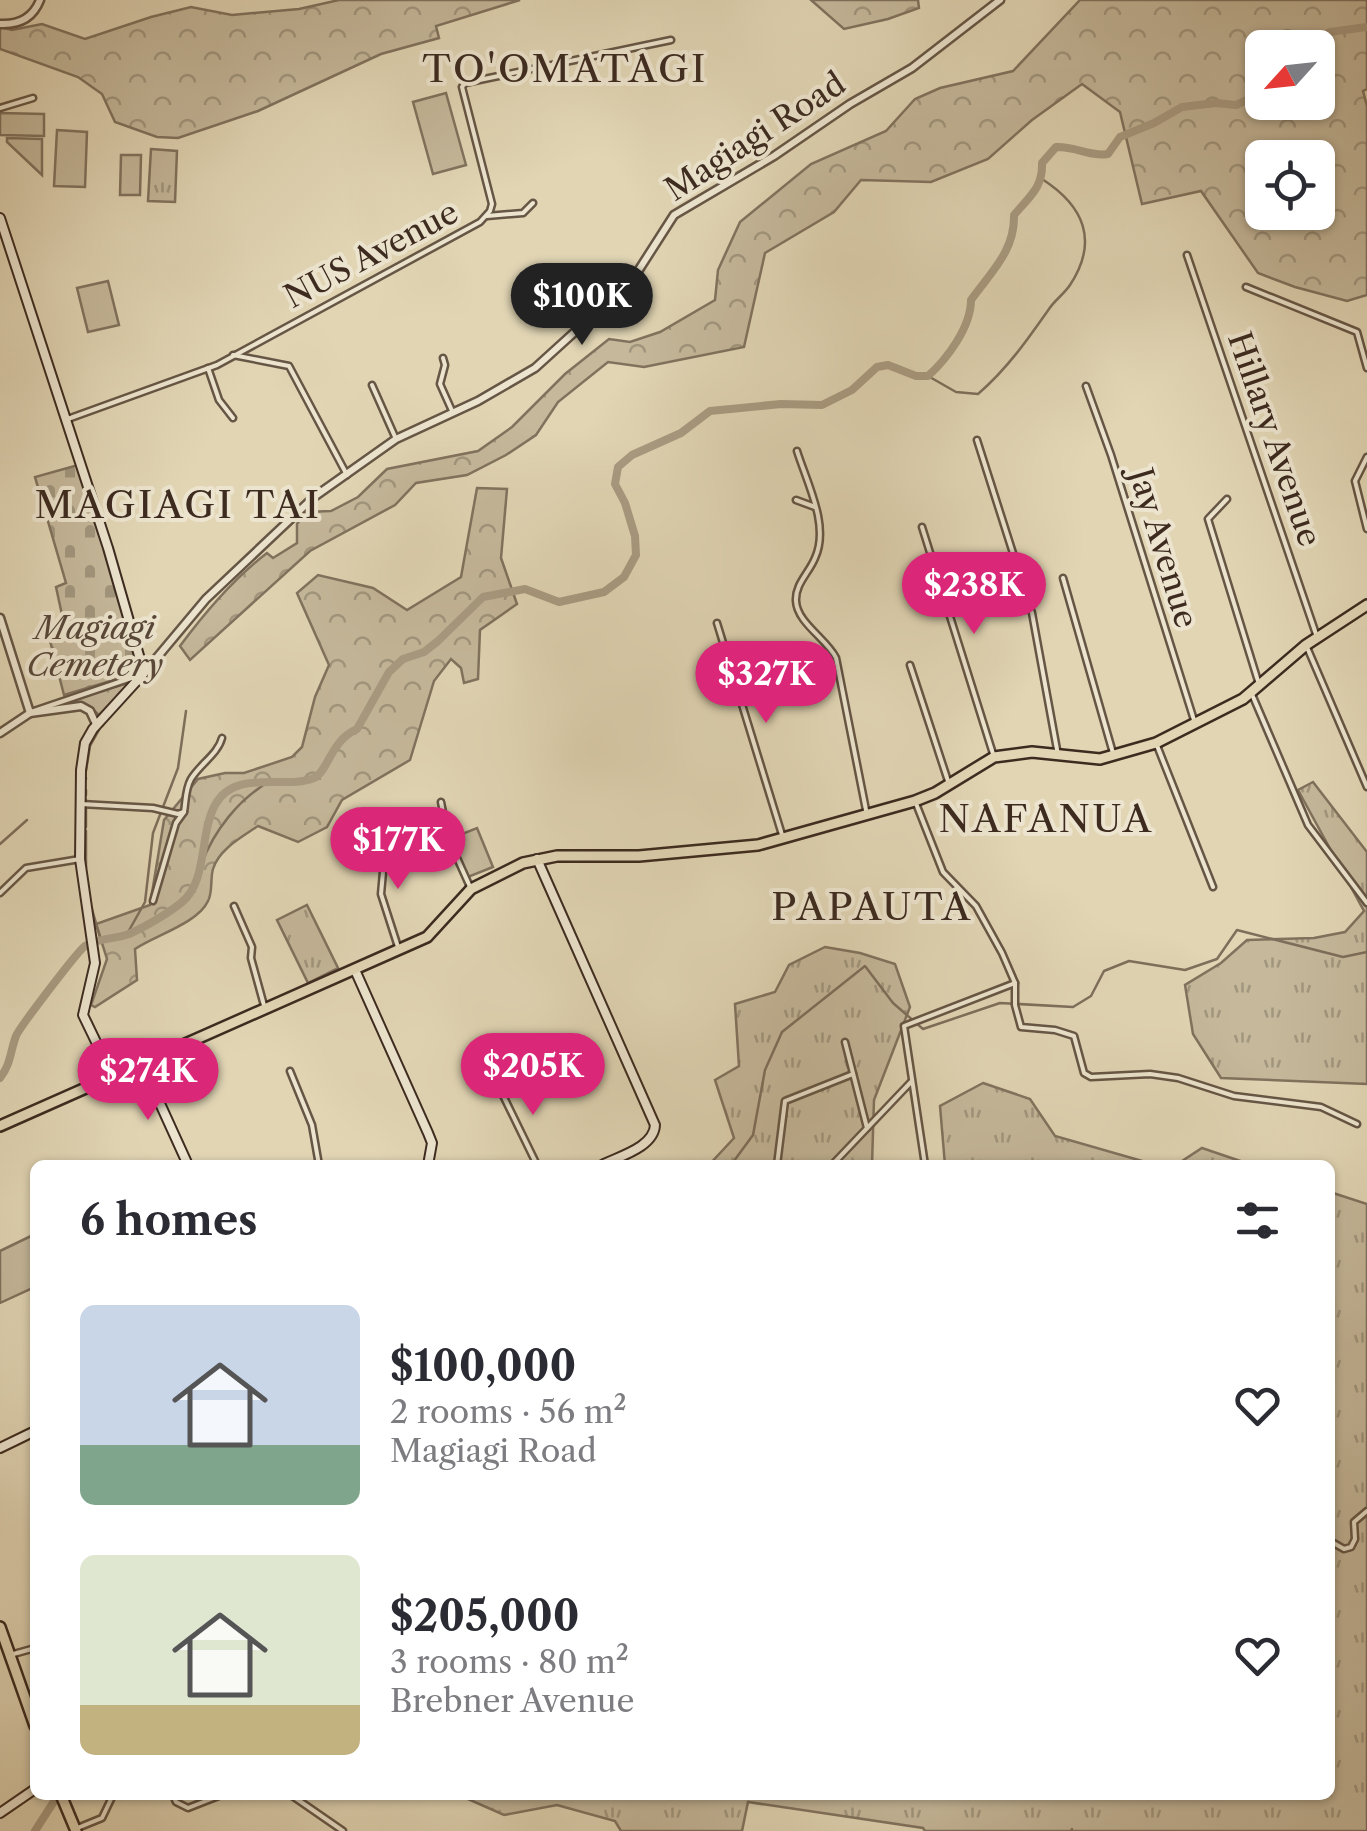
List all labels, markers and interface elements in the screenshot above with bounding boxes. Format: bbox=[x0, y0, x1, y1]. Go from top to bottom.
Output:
north arrow bbox=[1245, 30, 1335, 120]
map controls bbox=[1245, 30, 1335, 230]
district label: TO'OMATAGI bbox=[422, 45, 708, 92]
street label: Magiagi Road bbox=[658, 63, 852, 209]
button: locate bbox=[1245, 140, 1335, 230]
street label: NUS Avenue bbox=[277, 192, 465, 316]
pin: $100K bbox=[512, 263, 652, 348]
text: $100K bbox=[533, 276, 631, 315]
street label: Hillary Avenue bbox=[1220, 327, 1330, 551]
street label: Jay Avenue bbox=[1120, 459, 1207, 632]
district label: MAGIAGI TAI bbox=[35, 481, 321, 528]
pin: $238K bbox=[904, 552, 1044, 637]
text: $238K bbox=[924, 565, 1024, 604]
park label: Magiagi Cemetery bbox=[27, 608, 163, 684]
pin: $327K bbox=[696, 641, 836, 726]
text: $327K bbox=[717, 654, 815, 693]
district label: NAFANUA bbox=[938, 795, 1154, 842]
pin: $177K bbox=[328, 807, 468, 892]
text: $177K bbox=[352, 820, 444, 859]
district label: PAPAUTA bbox=[771, 883, 973, 930]
pin: $205K bbox=[463, 1033, 603, 1118]
pin: $274K bbox=[78, 1038, 218, 1123]
text: $205K bbox=[483, 1046, 583, 1085]
text: $274K bbox=[100, 1051, 196, 1090]
icon: filters bbox=[1230, 1193, 1285, 1248]
text: 6 homes bbox=[80, 1194, 258, 1246]
text: $100,000 bbox=[390, 1340, 576, 1392]
icon: home bbox=[160, 1345, 280, 1465]
icon: heart bbox=[1230, 1378, 1285, 1433]
text: 2 rooms · 56 m² bbox=[390, 1392, 627, 1431]
text: Magiagi Road bbox=[390, 1431, 597, 1470]
text: $205,000 bbox=[390, 1590, 580, 1642]
icon: home bbox=[160, 1595, 280, 1715]
icon: heart bbox=[1230, 1628, 1285, 1683]
text: 3 rooms · 80 m² bbox=[390, 1642, 629, 1681]
text: Brebner Avenue bbox=[390, 1681, 634, 1720]

